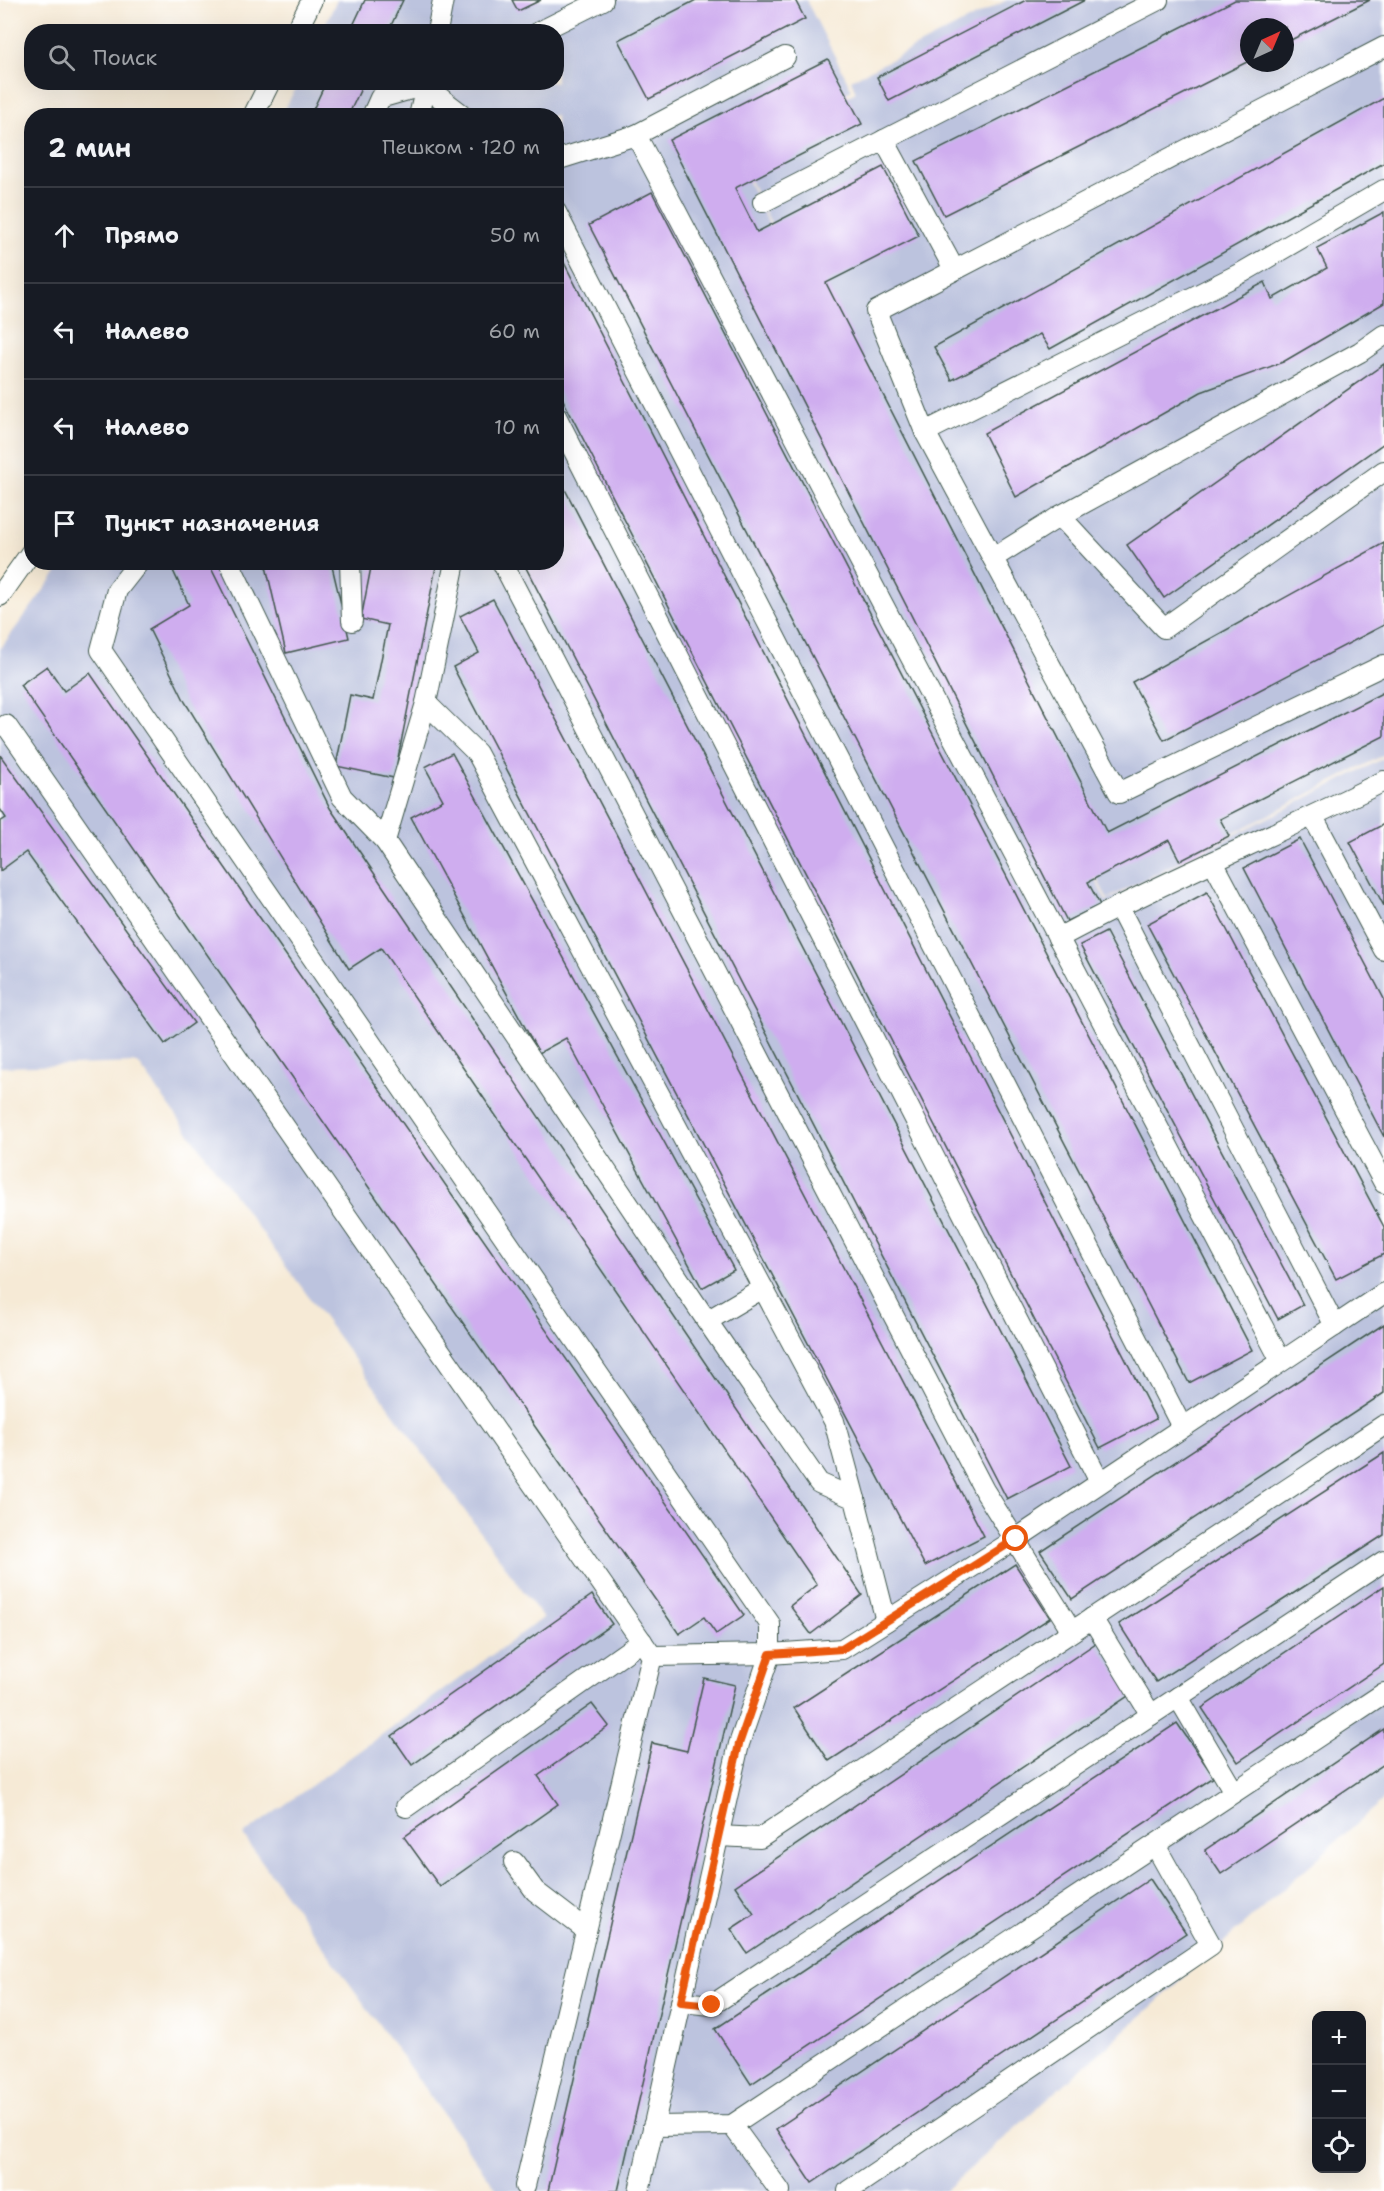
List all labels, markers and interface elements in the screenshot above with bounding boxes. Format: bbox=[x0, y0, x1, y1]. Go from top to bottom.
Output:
north arrow bbox=[1240, 18, 1294, 72]
search box bbox=[24, 24, 564, 90]
icon: search bbox=[45, 41, 78, 74]
text: Поиск bbox=[93, 43, 157, 72]
text: 2 мин bbox=[48, 130, 131, 165]
text: Пешком · 120 m bbox=[382, 134, 540, 160]
icon: ahead bbox=[48, 219, 81, 252]
text: Прямо bbox=[105, 221, 179, 250]
text: 50 m bbox=[490, 222, 540, 248]
icon: left bbox=[48, 315, 81, 348]
text: Налево bbox=[105, 317, 189, 346]
text: 60 m bbox=[488, 318, 540, 344]
icon: left bbox=[48, 411, 81, 444]
text: Налево bbox=[105, 413, 189, 442]
text: 10 m bbox=[494, 414, 540, 440]
icon: arrive bbox=[48, 507, 81, 540]
text: Пункт назначения bbox=[105, 509, 319, 538]
route start bbox=[1002, 1525, 1028, 1551]
route end bbox=[698, 1991, 724, 2017]
map controls bbox=[1312, 2011, 1366, 2173]
button: + bbox=[1312, 2011, 1366, 2065]
button: − bbox=[1312, 2065, 1366, 2119]
button: locate bbox=[1312, 2119, 1366, 2173]

